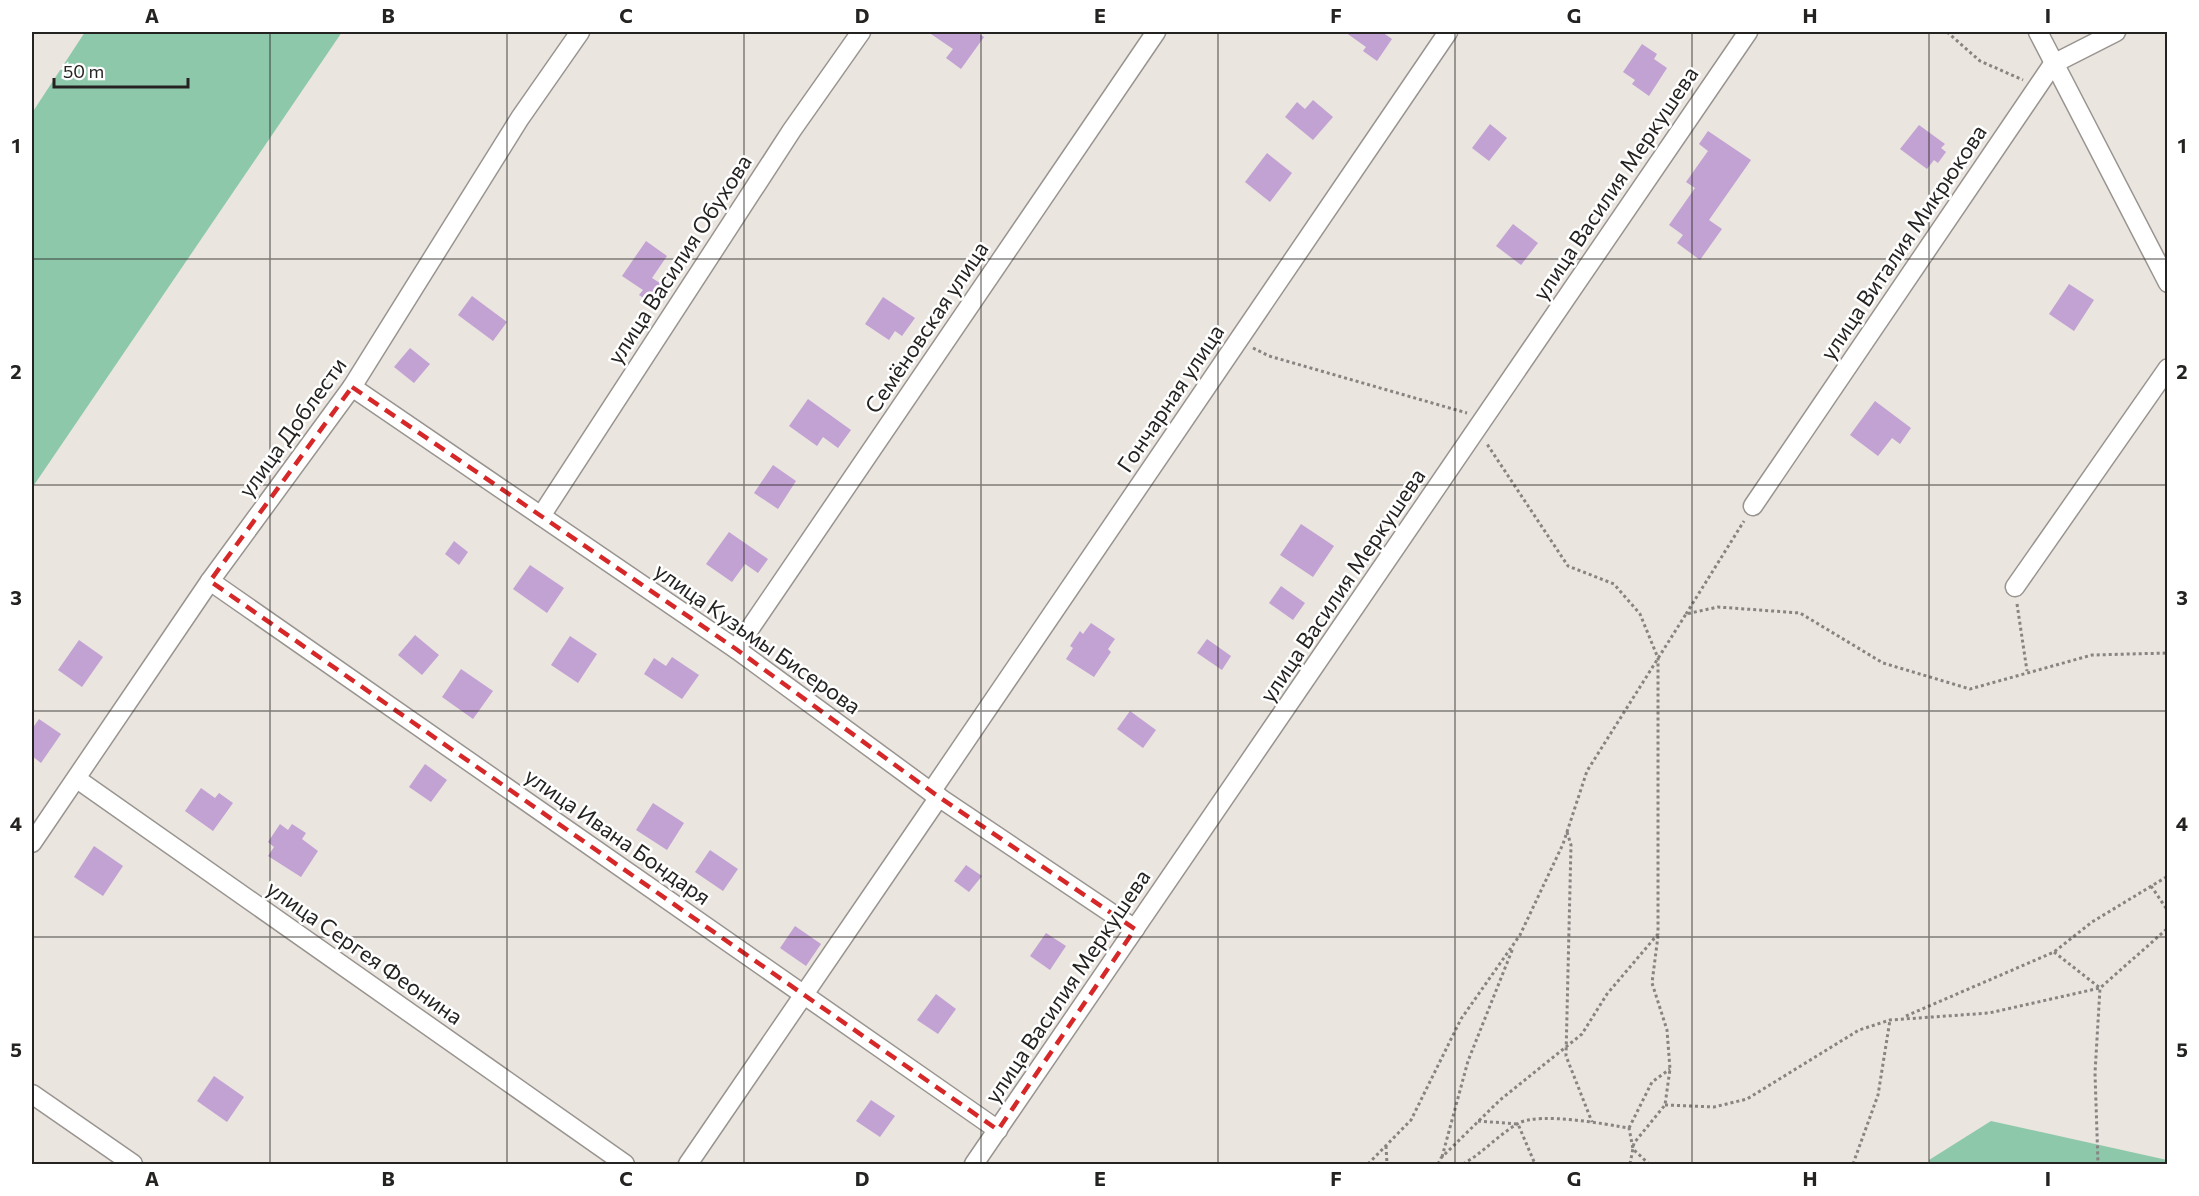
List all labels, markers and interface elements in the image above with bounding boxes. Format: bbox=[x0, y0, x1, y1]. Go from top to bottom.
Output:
text: A bbox=[145, 3, 159, 27]
text: B bbox=[381, 3, 395, 27]
text: C bbox=[619, 3, 633, 27]
text: D bbox=[855, 3, 869, 27]
text: E bbox=[1094, 3, 1106, 27]
text: F bbox=[1330, 3, 1342, 27]
text: G bbox=[1567, 3, 1581, 27]
text: H bbox=[1803, 3, 1818, 27]
text: I bbox=[2045, 3, 2051, 27]
scale bar bbox=[54, 51, 188, 89]
text: 50 m bbox=[63, 60, 104, 82]
street label: улица Василия Меркушева bbox=[1527, 61, 1703, 305]
street label: улица Виталия Микрюкова bbox=[1814, 119, 1992, 365]
text: 1 bbox=[11, 133, 21, 157]
text: 1 bbox=[2177, 133, 2187, 157]
street label: улица Василия Обухова bbox=[601, 149, 757, 369]
street label: Семёновская улица bbox=[859, 236, 993, 418]
street label: Гончарная улица bbox=[1111, 319, 1229, 477]
street label: улица Доблести bbox=[232, 352, 352, 502]
text: 2 bbox=[10, 359, 22, 383]
text: 2 bbox=[2176, 359, 2188, 383]
street label: улица Василия Меркушева bbox=[1254, 463, 1430, 707]
street label: улица Кузьмы Бисерова bbox=[650, 557, 866, 719]
text: 3 bbox=[10, 585, 22, 609]
text: 3 bbox=[2176, 585, 2188, 609]
street label: улица Ивана Бондаря bbox=[520, 762, 716, 910]
text: 4 bbox=[10, 811, 22, 835]
text: 4 bbox=[2176, 811, 2188, 835]
street label: улица Василия Меркушева bbox=[979, 864, 1155, 1108]
street label: улица Сергея Феонина bbox=[262, 874, 468, 1030]
text: 5 bbox=[10, 1037, 22, 1061]
text: 5 bbox=[2176, 1037, 2188, 1061]
text: A bbox=[145, 1166, 159, 1190]
text: B bbox=[381, 1166, 395, 1190]
text: C bbox=[619, 1166, 633, 1190]
text: D bbox=[855, 1166, 869, 1190]
text: E bbox=[1094, 1166, 1106, 1190]
text: F bbox=[1330, 1166, 1342, 1190]
text: G bbox=[1567, 1166, 1581, 1190]
text: H bbox=[1803, 1166, 1818, 1190]
text: I bbox=[2045, 1166, 2051, 1190]

